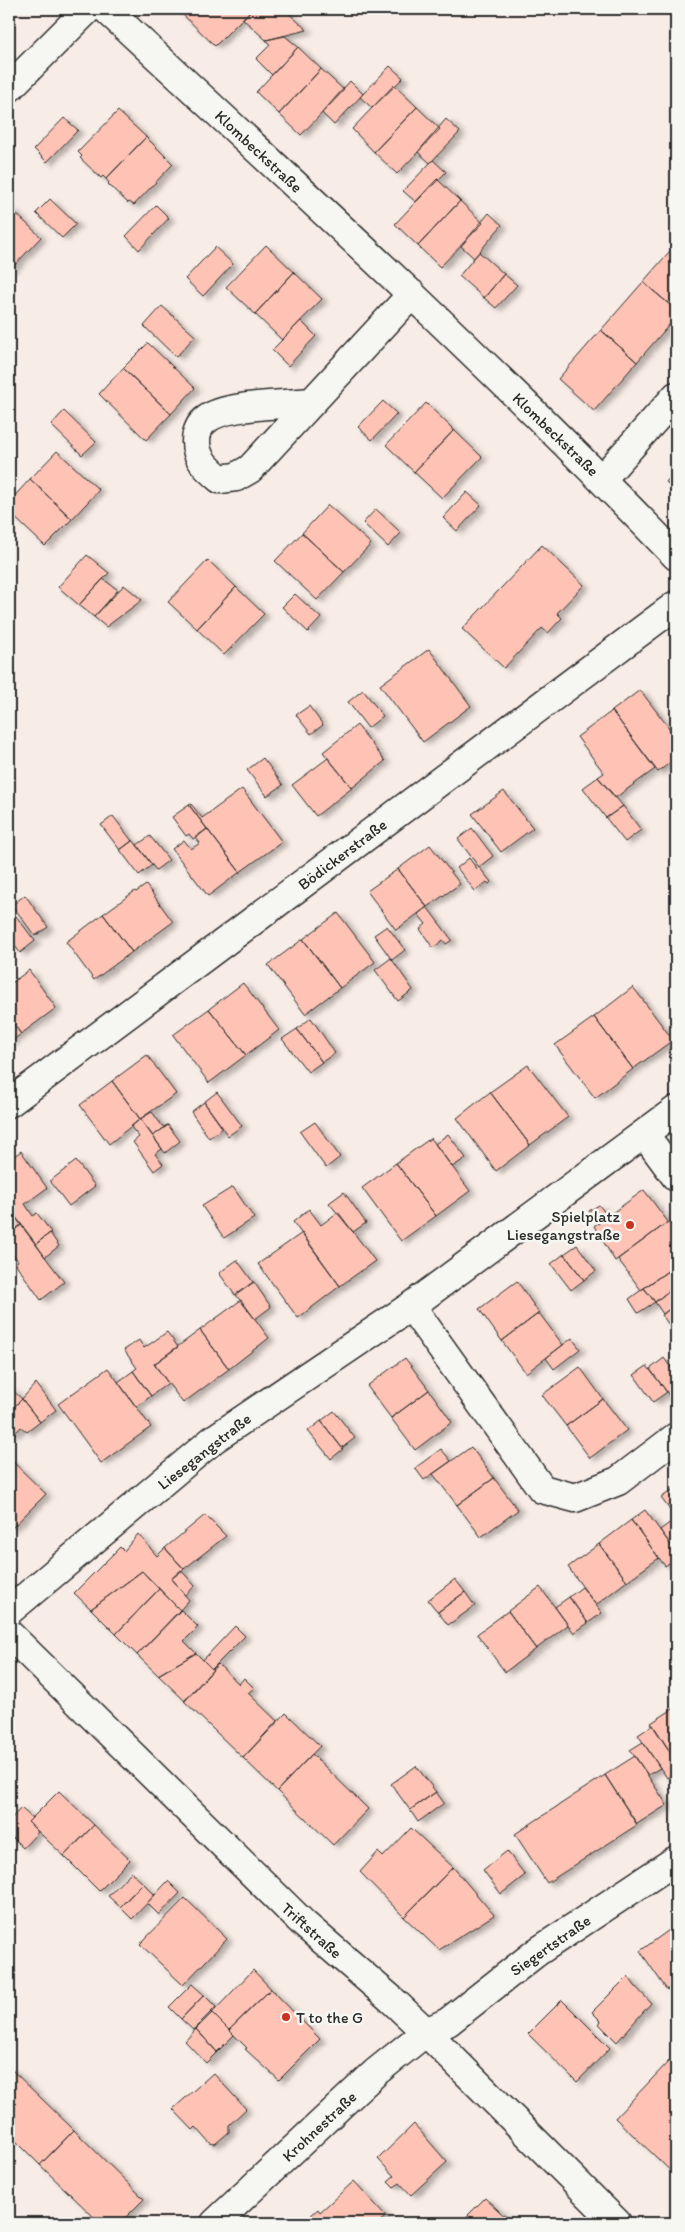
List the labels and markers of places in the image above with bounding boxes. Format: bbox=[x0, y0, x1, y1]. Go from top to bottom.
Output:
place label: Spielplatz Liesegangstraße bbox=[507, 1207, 621, 1244]
marker: Spielplatz Liesegangstraße bbox=[624, 1219, 636, 1231]
place label: T to the G bbox=[296, 2008, 363, 2027]
marker: T to the G bbox=[280, 2011, 292, 2023]

